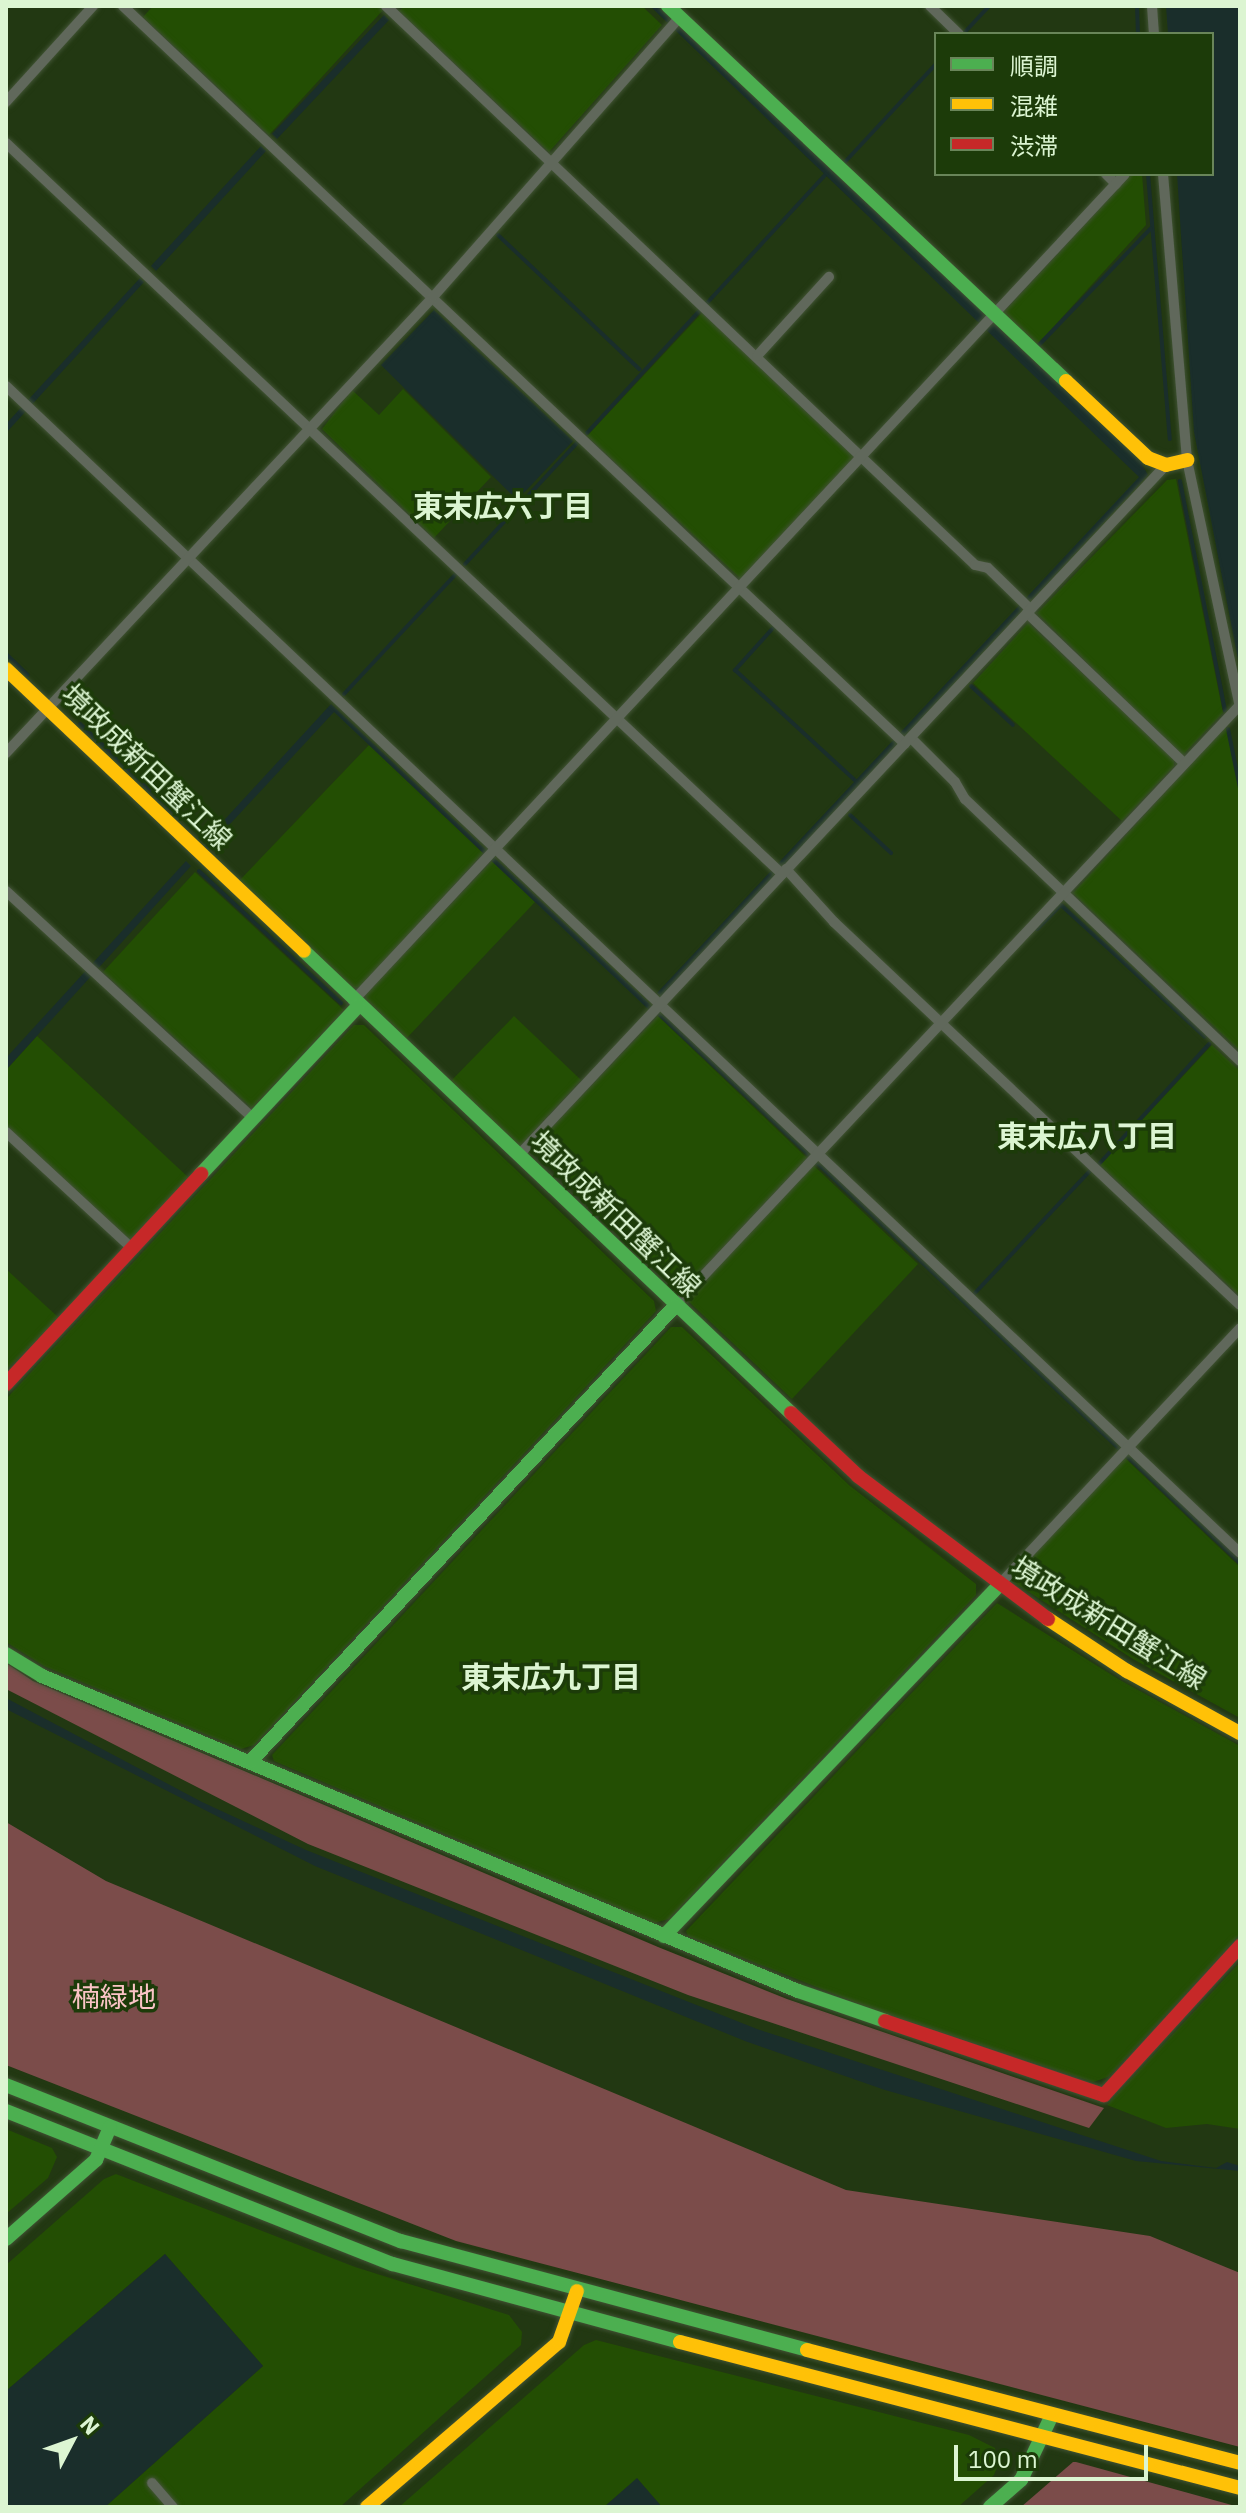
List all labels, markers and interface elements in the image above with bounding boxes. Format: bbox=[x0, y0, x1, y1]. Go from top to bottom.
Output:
legend bbox=[934, 32, 1214, 176]
text: 順調 bbox=[1010, 50, 1058, 82]
text: 混雑 bbox=[1010, 90, 1058, 122]
text: 渋滞 bbox=[1010, 130, 1058, 162]
district label: 東末広六丁目 bbox=[413, 488, 593, 524]
street label: 境政成新田蟹江線 bbox=[55, 677, 239, 857]
district label: 東末広八丁目 bbox=[997, 1118, 1177, 1154]
street label: 境政成新田蟹江線 bbox=[524, 1124, 708, 1304]
street label: 境政成新田蟹江線 bbox=[1005, 1549, 1213, 1697]
district label: 東末広九丁目 bbox=[461, 1659, 641, 1695]
park label: 楠緑地 bbox=[72, 1980, 156, 2014]
north arrow bbox=[32, 2401, 112, 2481]
text: N bbox=[74, 2409, 107, 2440]
scale bar bbox=[958, 2429, 1152, 2479]
text: 100 m bbox=[968, 2443, 1038, 2475]

